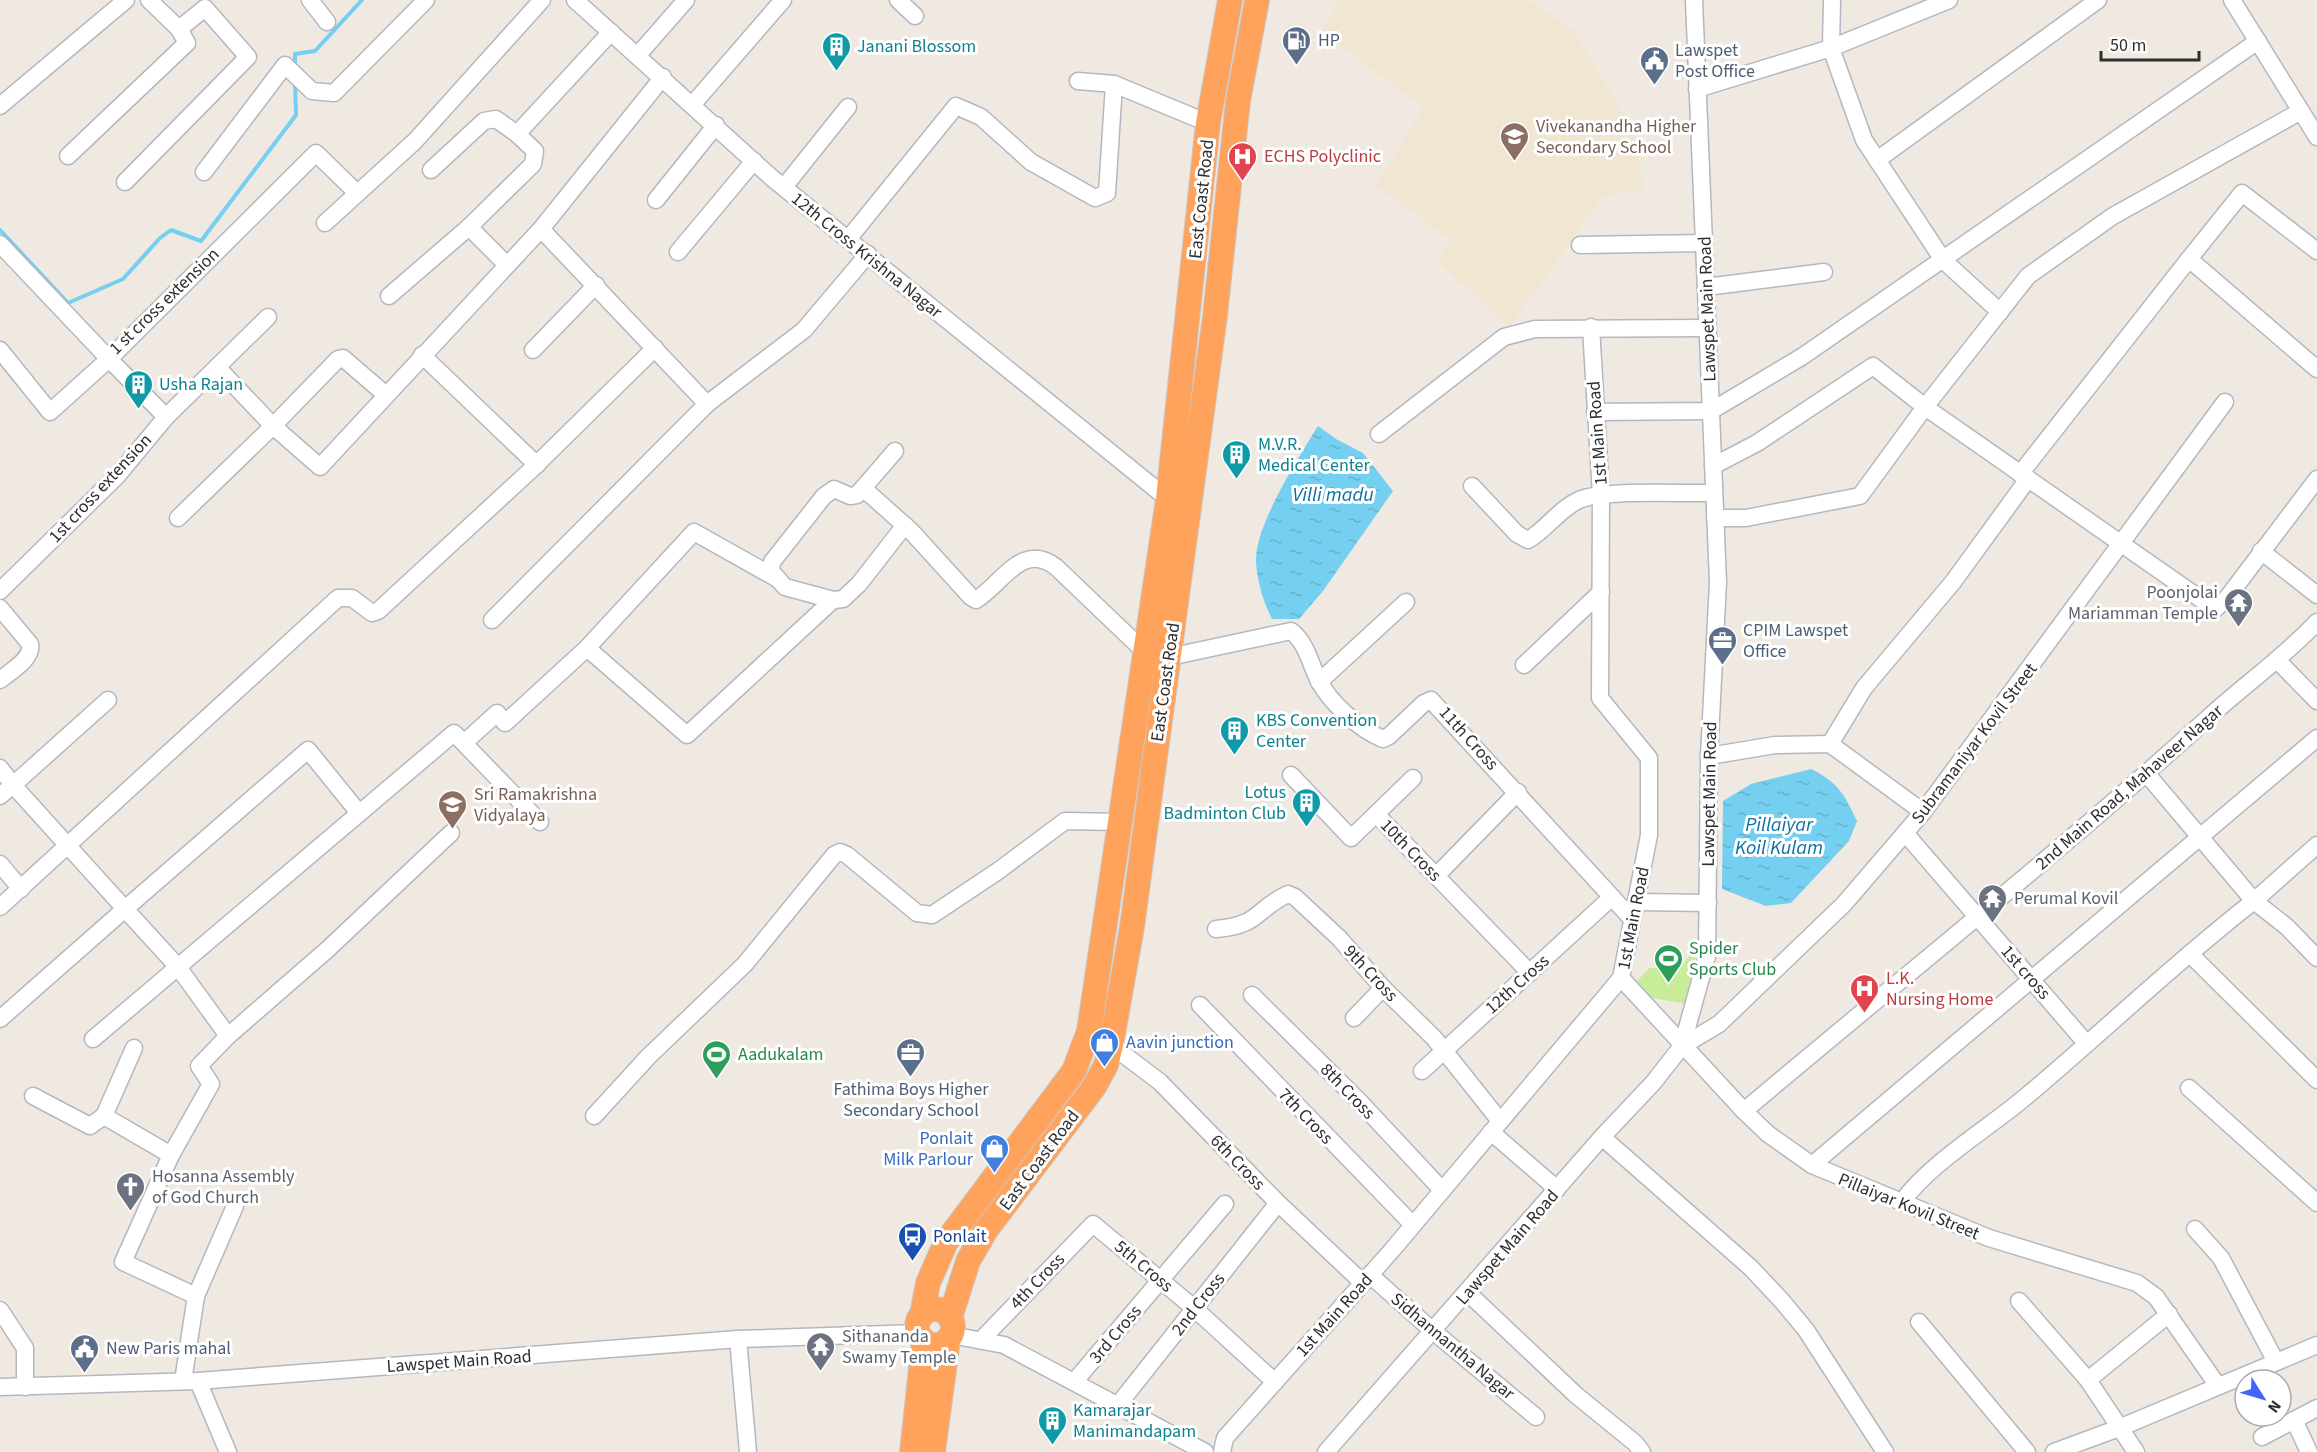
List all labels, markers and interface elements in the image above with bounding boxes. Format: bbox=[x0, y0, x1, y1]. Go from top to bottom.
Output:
fuel station icon: HP bbox=[1281, 24, 1313, 66]
scale bar bbox=[2101, 24, 2198, 62]
place label: HP bbox=[1318, 28, 1340, 53]
building icon: Janani Blossom bbox=[820, 30, 852, 72]
text: 50 m bbox=[2110, 33, 2146, 58]
place label: Janani Blossom bbox=[857, 34, 976, 59]
place label: Lawspet Post Office bbox=[1675, 38, 1755, 84]
public building icon: Lawspet Post Office bbox=[1638, 44, 1670, 86]
place label: Vivekanandha Higher Secondary School bbox=[1536, 114, 1697, 160]
school or university icon: Vivekanandha Higher Secondary School bbox=[1499, 120, 1531, 162]
street label: East Coast Road bbox=[1183, 138, 1220, 260]
hospital icon: ECHS Polyclinic bbox=[1227, 140, 1259, 182]
place label: ECHS Polyclinic bbox=[1264, 144, 1381, 169]
street label: 12th Cross Krishna Nagar bbox=[786, 187, 948, 325]
street label: Lawspet Main Road bbox=[1692, 236, 1723, 382]
street label: 1 st cross extension bbox=[104, 242, 225, 361]
building icon: Usha Rajan bbox=[122, 368, 154, 410]
place label: Usha Rajan bbox=[159, 372, 243, 397]
street label: 1st Main Road bbox=[1581, 380, 1614, 486]
street label: 1st cross extension bbox=[43, 428, 158, 548]
place label: M.V.R. Medical Center bbox=[1258, 432, 1371, 478]
building icon: M.V.R. Medical Center bbox=[1221, 438, 1253, 480]
water label: Villi madu bbox=[1292, 481, 1374, 509]
place label: Poonjolai Mariamman Temple bbox=[2068, 580, 2218, 626]
temple icon: Poonjolai Mariamman Temple bbox=[2223, 586, 2255, 628]
place label: CPIM Lawspet Office bbox=[1743, 618, 1848, 664]
street label: East Coast Road bbox=[1145, 621, 1186, 743]
office icon: CPIM Lawspet Office bbox=[1706, 624, 1738, 666]
street label: Subramaniyar Kovil Street bbox=[1906, 658, 2043, 829]
street label: 2nd Main Road, Mahaveer Nagar bbox=[2030, 698, 2229, 876]
street label: 11th Cross bbox=[1433, 701, 1504, 776]
place label: KBS Convention Center bbox=[1256, 708, 1377, 754]
building icon: KBS Convention Center bbox=[1219, 714, 1251, 756]
street label: Lawspet Main Road bbox=[1696, 721, 1723, 867]
place label: Lotus Badminton Club bbox=[1164, 780, 1286, 826]
place label: Sri Ramakrishna Vidyalaya bbox=[474, 782, 597, 828]
building icon: Lotus Badminton Club bbox=[1291, 786, 1323, 828]
school or university icon: Sri Ramakrishna Vidyalaya bbox=[437, 788, 469, 830]
water label: Pillaiyar Koil Kulam bbox=[1735, 811, 1823, 862]
street label: 10th Cross bbox=[1374, 813, 1447, 887]
street label: 1st Main Road bbox=[1611, 864, 1656, 972]
temple icon: Perumal Kovil bbox=[1977, 882, 2009, 924]
place label: Perumal Kovil bbox=[2014, 886, 2118, 911]
place label: Spider Sports Club bbox=[1689, 936, 1776, 982]
street label: 9th Cross bbox=[1338, 939, 1404, 1007]
street label: 1st cross bbox=[1995, 940, 2056, 1005]
sports icon: Spider Sports Club bbox=[1652, 942, 1684, 984]
street label: 12th Cross bbox=[1480, 949, 1555, 1020]
place label: L.K. Nursing Home bbox=[1886, 966, 1994, 1012]
hospital icon: L.K. Nursing Home bbox=[1849, 972, 1881, 1014]
shop icon: Aavin junction bbox=[1089, 1026, 1121, 1068]
place label: Aavin junction bbox=[1126, 1030, 1234, 1055]
office icon: Fathima Boys Higher Secondary School bbox=[895, 1036, 927, 1078]
sports icon: Aadukalam bbox=[701, 1038, 733, 1080]
place label: Aadukalam bbox=[738, 1042, 823, 1067]
street label: 8th Cross bbox=[1314, 1058, 1381, 1125]
place label: Fathima Boys Higher Secondary School bbox=[833, 1077, 989, 1123]
street label: 7th Cross bbox=[1272, 1083, 1339, 1150]
street label: East Coast Road bbox=[993, 1105, 1085, 1216]
place label: Ponlait Milk Parlour bbox=[883, 1126, 974, 1172]
street label: 6th Cross bbox=[1204, 1129, 1271, 1196]
shop icon: Ponlait Milk Parlour bbox=[978, 1132, 1010, 1174]
place label: Hosanna Assembly of God Church bbox=[152, 1164, 295, 1210]
street label: Pillaiyar Kovil Street bbox=[1834, 1167, 1983, 1246]
church icon: Hosanna Assembly of God Church bbox=[115, 1170, 147, 1212]
street label: Lawspet Main Road bbox=[1450, 1184, 1565, 1310]
bus stop icon: Ponlait bbox=[896, 1220, 928, 1262]
place label: Ponlait bbox=[933, 1224, 987, 1249]
street label: 5th Cross bbox=[1109, 1234, 1178, 1298]
street label: 4th Cross bbox=[1004, 1248, 1071, 1315]
street label: 2nd Cross bbox=[1166, 1268, 1231, 1341]
street label: 1st Main Road bbox=[1290, 1268, 1379, 1363]
street label: Sidhannantha Nagar bbox=[1385, 1287, 1521, 1406]
street label: 3rd Cross bbox=[1083, 1300, 1147, 1369]
place label: Sithananda Swamy Temple bbox=[842, 1324, 956, 1370]
temple icon: Sithananda Swamy Temple bbox=[805, 1330, 837, 1372]
public building icon: New Paris mahal bbox=[69, 1332, 101, 1374]
place label: New Paris mahal bbox=[106, 1336, 231, 1361]
street label: Lawspet Main Road bbox=[386, 1344, 532, 1379]
north arrow bbox=[2233, 1368, 2293, 1428]
text: N bbox=[2262, 1396, 2286, 1417]
place label: Kamarajar Manimandapam bbox=[1073, 1398, 1196, 1444]
building icon: Kamarajar Manimandapam bbox=[1036, 1404, 1068, 1446]

